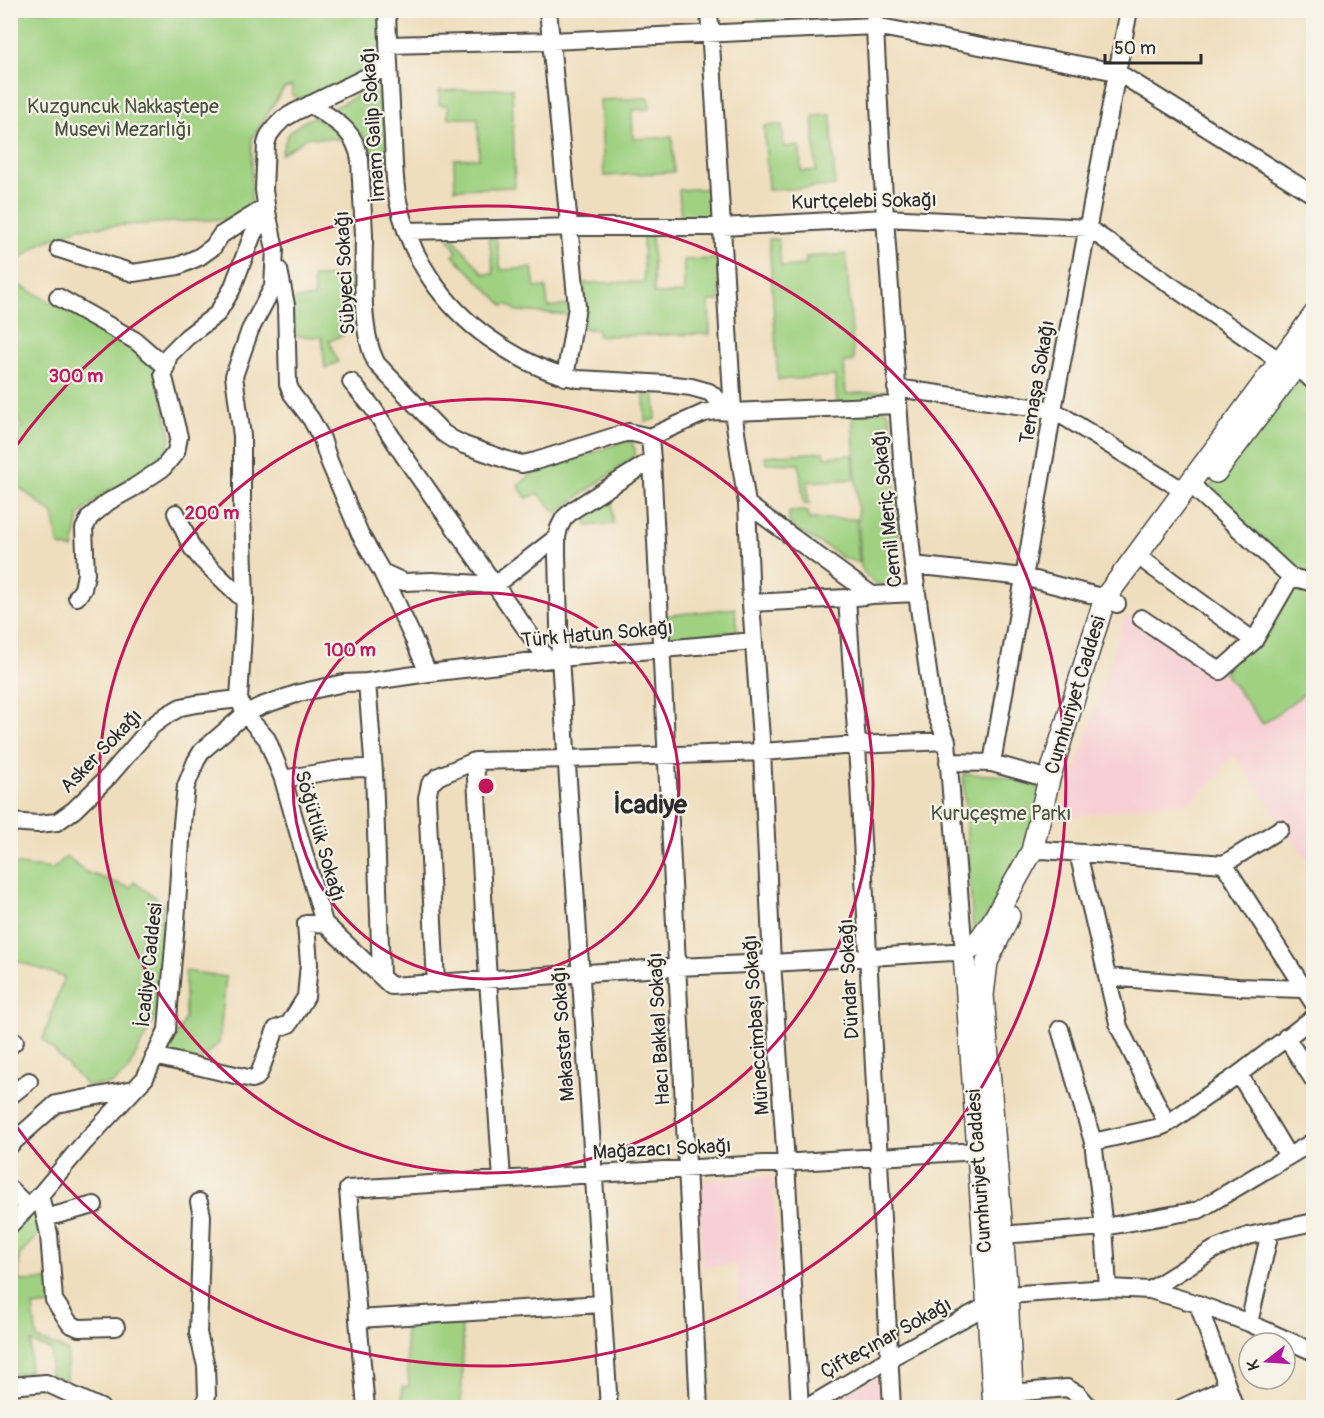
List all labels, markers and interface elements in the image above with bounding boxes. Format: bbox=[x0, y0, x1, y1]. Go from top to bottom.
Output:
scale bar bbox=[1105, 27, 1201, 65]
text: 50 m bbox=[1114, 37, 1156, 60]
street label: İmam Galip Sokağı bbox=[355, 47, 391, 203]
park label: Kuzguncuk Nakkaştepe Musevi Mezarlığı bbox=[27, 94, 219, 142]
street label: Kurtçelebi Sokağı bbox=[791, 187, 937, 215]
street label: Sübyeci Sokağı bbox=[329, 210, 361, 336]
street label: Temaşa Sokağı bbox=[1014, 318, 1060, 446]
text: 300 m bbox=[49, 365, 103, 388]
street label: Cemil Meriç Sokağı bbox=[866, 429, 908, 589]
text: 200 m bbox=[185, 502, 239, 525]
street label: Cumhuriyet Caddesi bbox=[1039, 613, 1111, 777]
street label: Türk Hatun Sokağı bbox=[520, 615, 674, 653]
text: 100 m bbox=[324, 639, 376, 662]
street label: Asker Sokağı bbox=[55, 704, 147, 798]
street label: Söğütlük Sokağı bbox=[289, 768, 351, 904]
centre of rings bbox=[476, 776, 496, 796]
district label: İcadiye bbox=[613, 789, 688, 821]
park label: Kuruçeşme Parkı bbox=[931, 801, 1071, 826]
street label: İcadiye Caddesi bbox=[130, 902, 168, 1028]
street label: Dündar Sokağı bbox=[833, 918, 865, 1040]
street label: Müneccimbaşı Sokağı bbox=[737, 934, 775, 1116]
street label: Hacı Bakkal Sokağı bbox=[643, 952, 675, 1106]
street label: Makastar Sokağı bbox=[546, 966, 580, 1102]
street label: Cumhuriyet Caddesi bbox=[961, 1088, 997, 1254]
street label: Mağazacı Sokağı bbox=[592, 1133, 732, 1165]
street label: Çifteçınar Sokağı bbox=[816, 1292, 956, 1384]
north arrow bbox=[1237, 1331, 1297, 1391]
text: K bbox=[1243, 1357, 1265, 1373]

